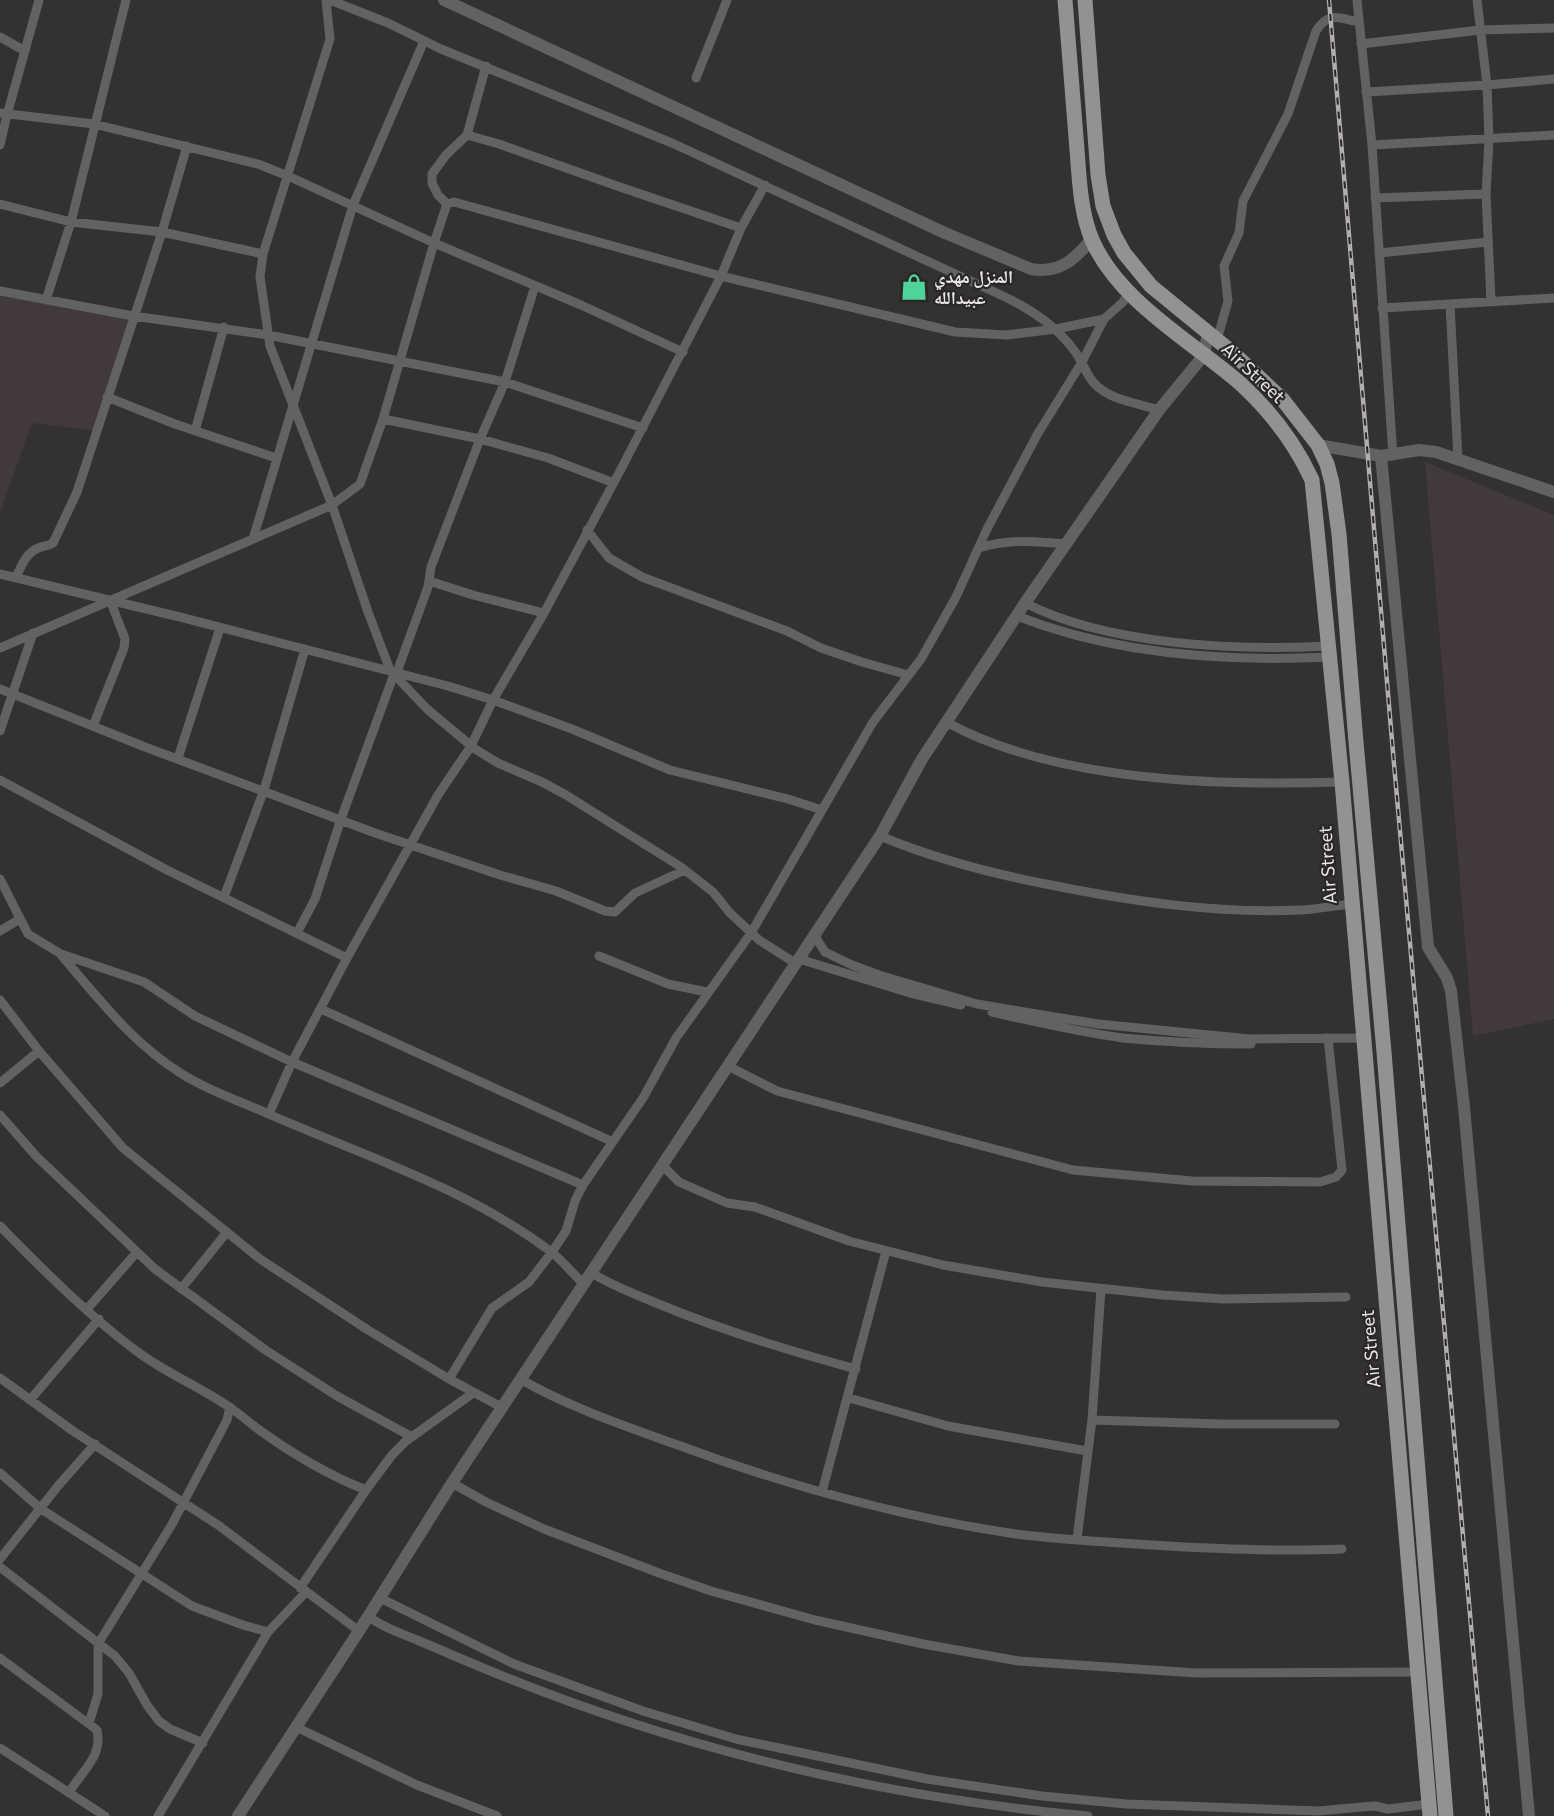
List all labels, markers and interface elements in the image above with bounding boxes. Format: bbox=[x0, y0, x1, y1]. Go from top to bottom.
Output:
place label: المنزل مهدي عبيدالله bbox=[934, 265, 1013, 309]
shop icon: المنزل مهدي عبيدالله bbox=[899, 272, 929, 302]
street label: Air Street bbox=[1217, 337, 1290, 407]
street label: Air Street bbox=[1313, 825, 1341, 905]
street label: Air Street bbox=[1356, 1309, 1384, 1389]

